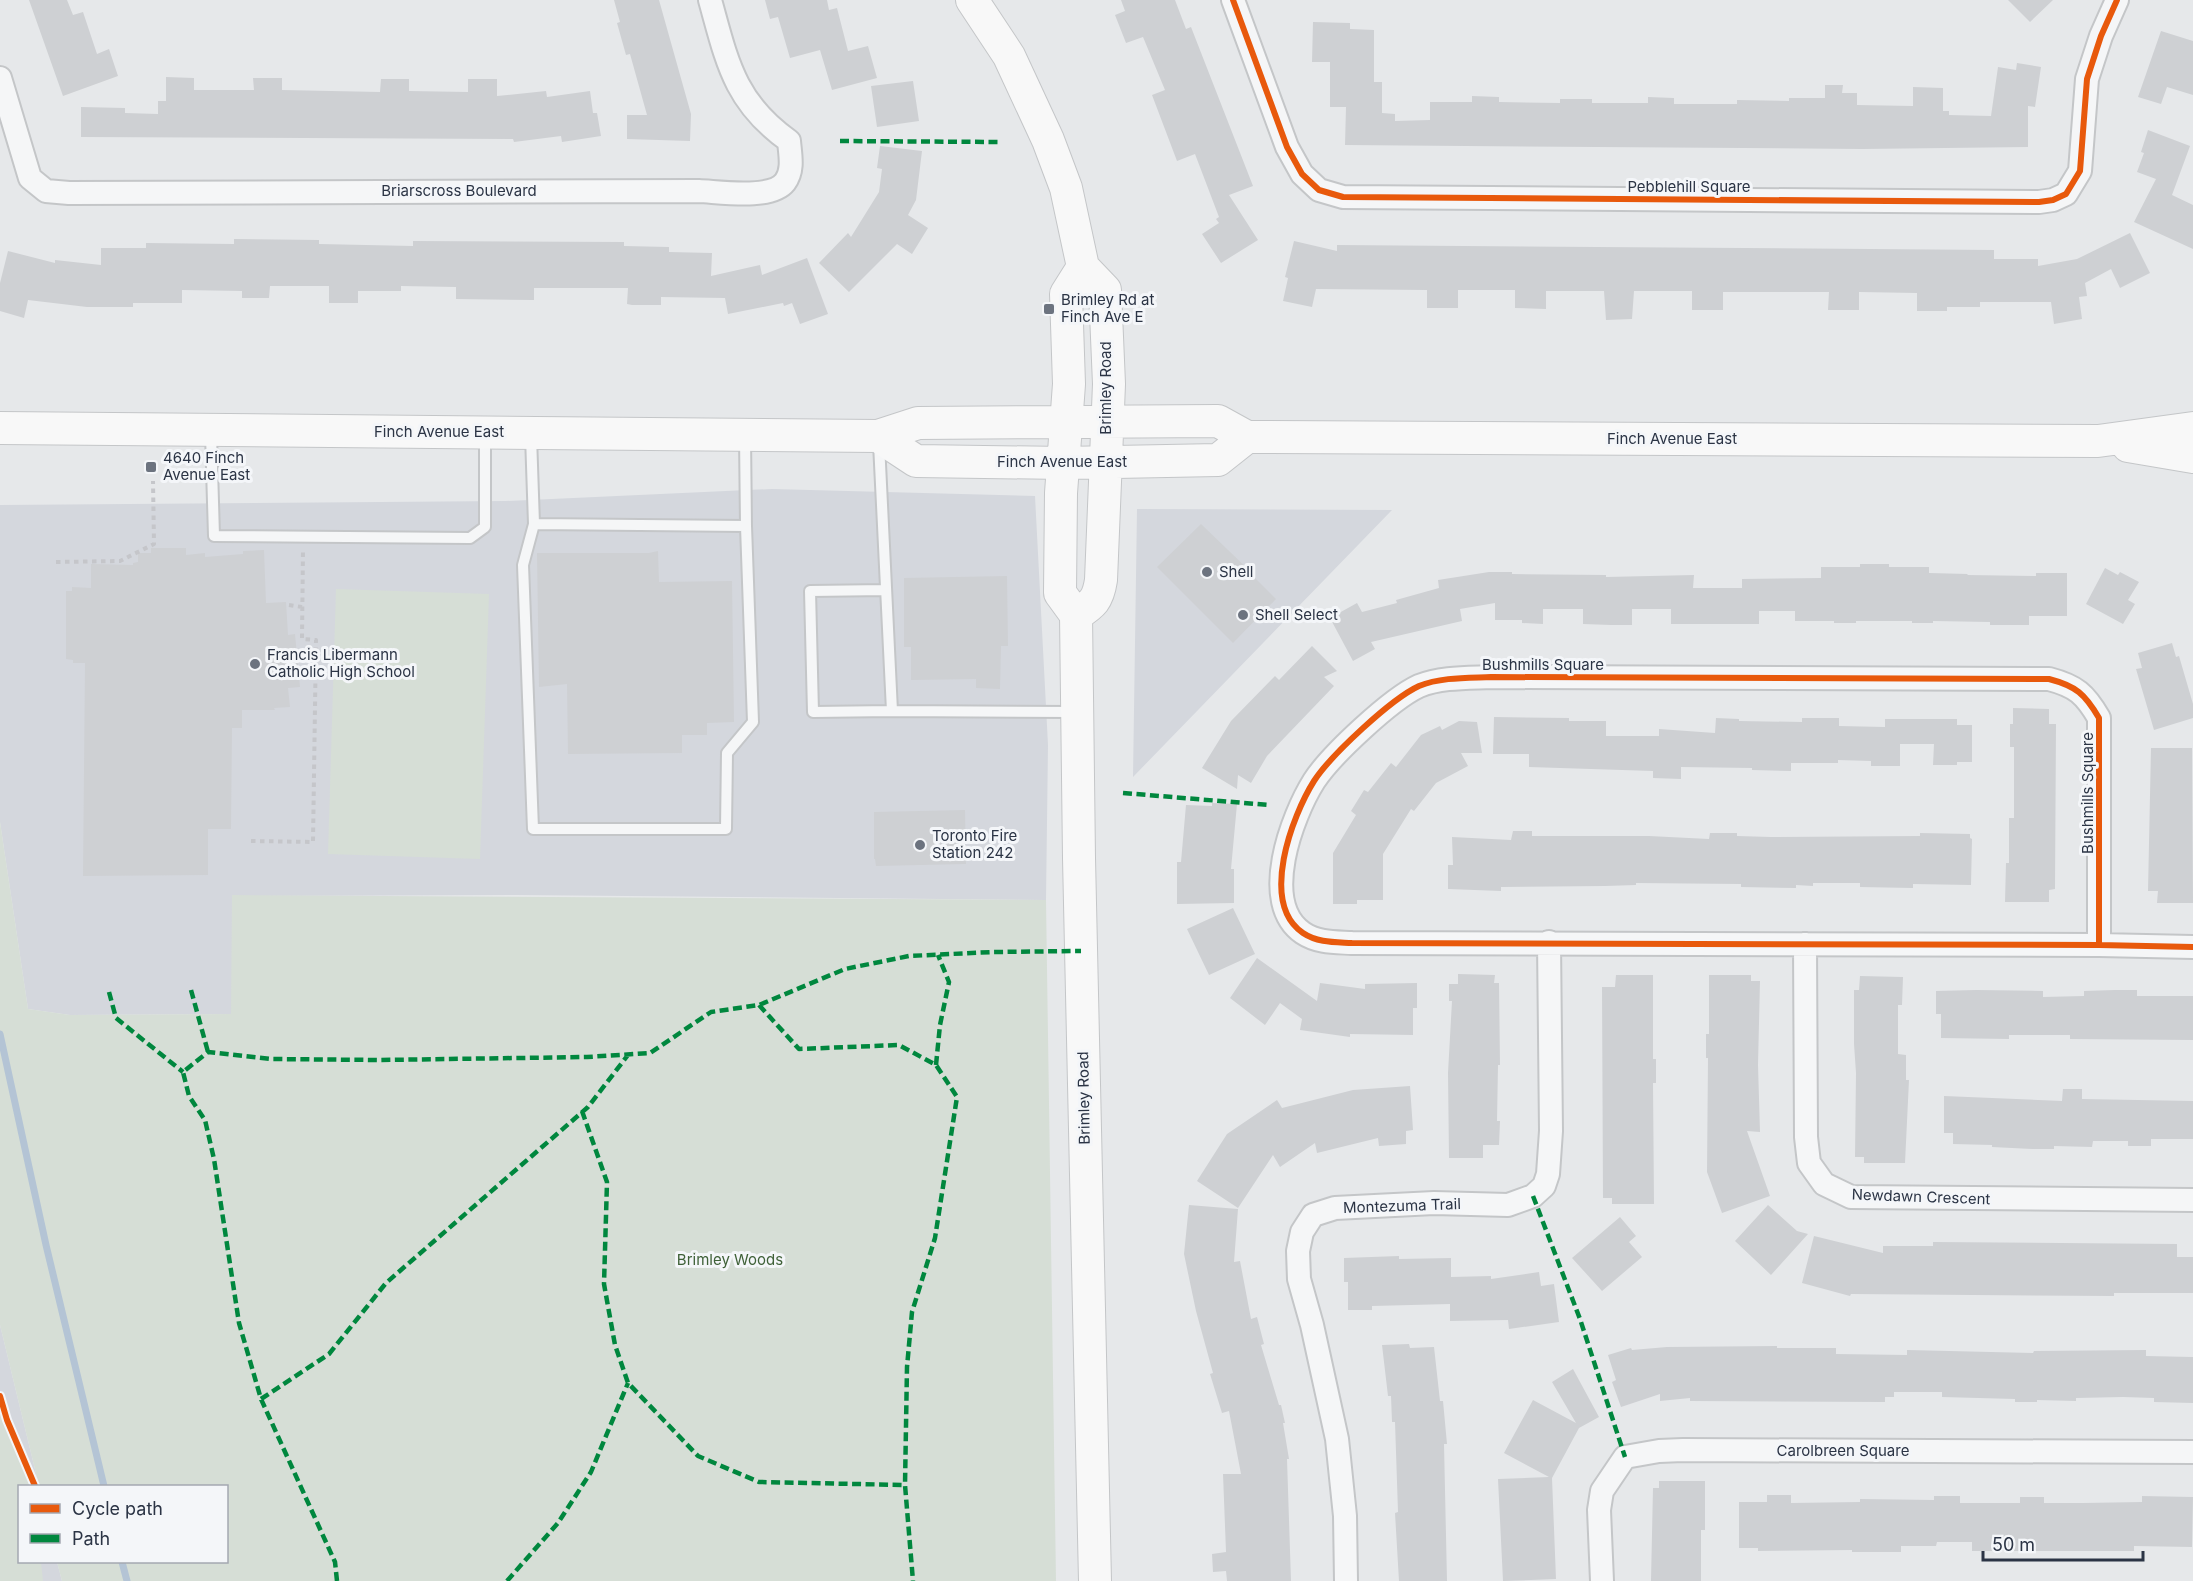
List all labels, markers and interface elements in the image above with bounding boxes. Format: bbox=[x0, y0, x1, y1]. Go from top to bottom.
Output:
street label: Pebblehill Square bbox=[1627, 177, 1751, 196]
street label: Briarscross Boulevard bbox=[381, 181, 537, 200]
place label: Brimley Rd at Finch Ave E bbox=[1061, 290, 1154, 326]
marker: Brimley Rd at Finch Ave E bbox=[1042, 302, 1056, 316]
street label: Brimley Road bbox=[1096, 341, 1115, 435]
street label: Finch Avenue East bbox=[374, 422, 504, 441]
street label: Finch Avenue East bbox=[1607, 429, 1737, 448]
place label: 4640 Finch Avenue East bbox=[163, 448, 250, 484]
street label: Finch Avenue East bbox=[997, 452, 1127, 471]
marker: 4640 Finch Avenue East bbox=[144, 460, 158, 474]
place label: Shell bbox=[1219, 562, 1254, 581]
marker: Shell bbox=[1200, 565, 1214, 579]
place label: Shell Select bbox=[1255, 605, 1338, 624]
marker: Shell Select bbox=[1236, 608, 1250, 622]
place label: Francis Libermann Catholic High School bbox=[267, 645, 415, 681]
street label: Bushmills Square bbox=[1482, 655, 1604, 674]
marker: Francis Libermann Catholic High School bbox=[248, 657, 262, 671]
street label: Bushmills Square bbox=[2078, 732, 2097, 854]
place label: Toronto Fire Station 242 bbox=[932, 826, 1017, 862]
marker: Toronto Fire Station 242 bbox=[913, 838, 927, 852]
street label: Brimley Road bbox=[1073, 1051, 1094, 1145]
street label: Newdawn Crescent bbox=[1851, 1185, 1991, 1208]
street label: Montezuma Trail bbox=[1343, 1194, 1461, 1217]
park label: Brimley Woods bbox=[677, 1250, 783, 1269]
street label: Carolbreen Square bbox=[1777, 1441, 1909, 1460]
legend bbox=[18, 1485, 228, 1563]
text: Cycle path bbox=[72, 1498, 163, 1519]
scale bar bbox=[1983, 1524, 2144, 1562]
text: Path bbox=[72, 1528, 110, 1549]
text: 50 m bbox=[1992, 1534, 2035, 1555]

